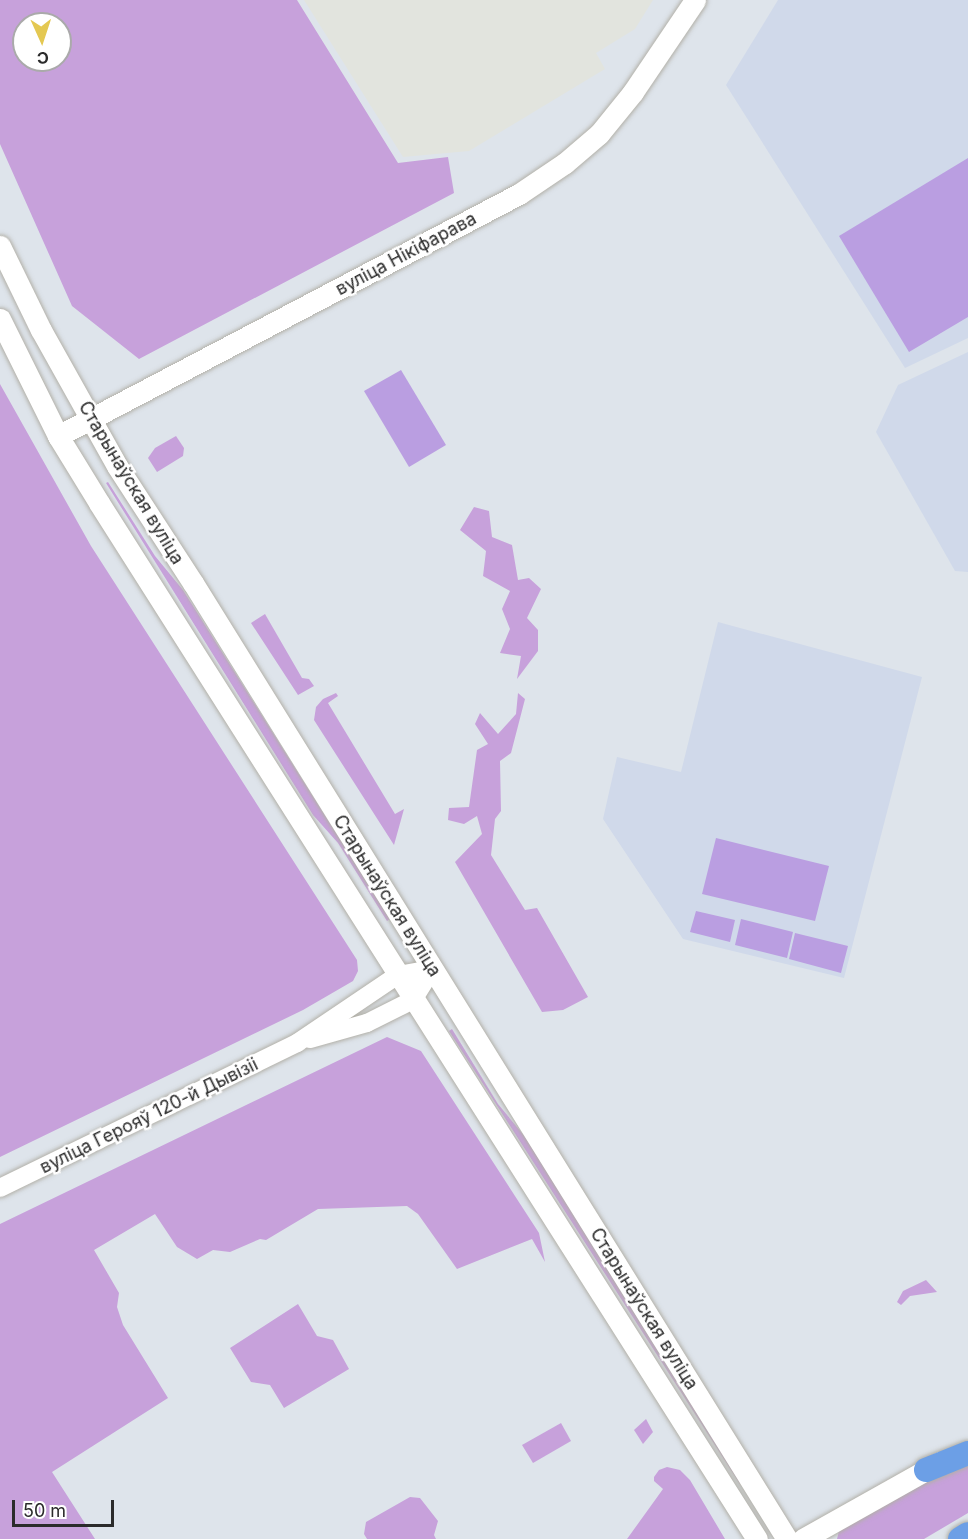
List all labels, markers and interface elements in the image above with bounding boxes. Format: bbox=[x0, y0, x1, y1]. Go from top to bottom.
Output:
north arrow bbox=[12, 12, 72, 72]
text: С bbox=[36, 48, 49, 68]
street label: вуліца Нікіфарава bbox=[332, 208, 480, 300]
street label: Старынаўская вуліца bbox=[74, 398, 188, 568]
street label: Старынаўская вуліца bbox=[328, 811, 446, 981]
street label: вуліца Герояў 120-й Дывізіі bbox=[36, 1054, 262, 1178]
street label: Старынаўская вуліца bbox=[585, 1224, 703, 1394]
scale bar bbox=[15, 1488, 117, 1526]
text: 50 m bbox=[23, 1500, 66, 1521]

